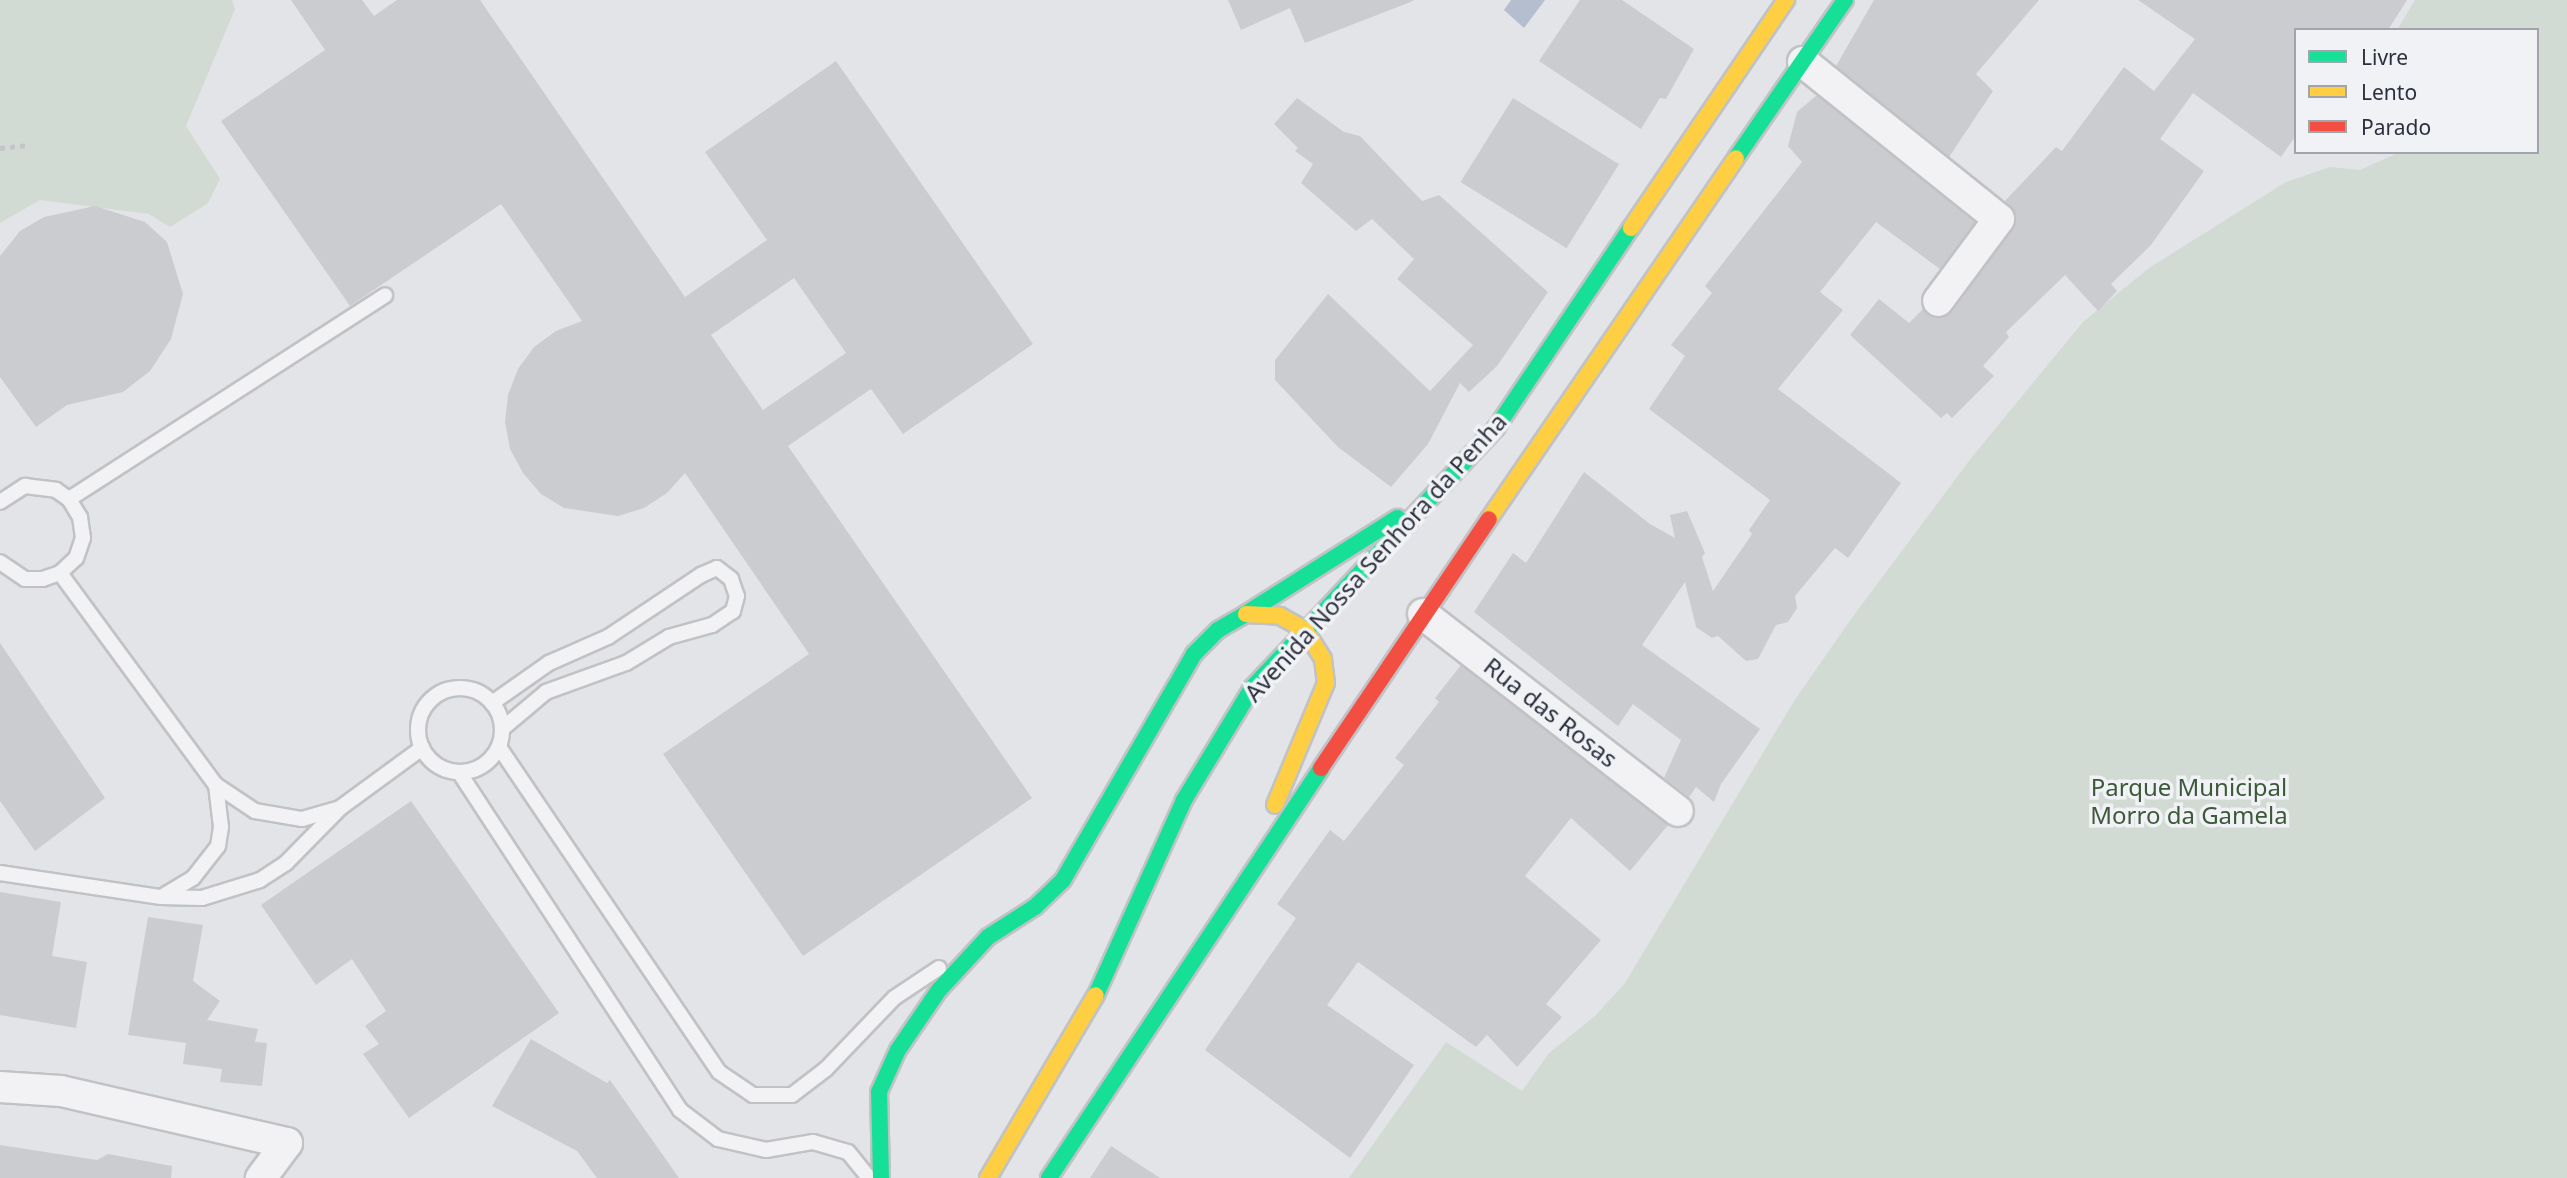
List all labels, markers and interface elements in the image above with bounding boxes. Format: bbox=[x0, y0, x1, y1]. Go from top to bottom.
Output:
legend bbox=[2294, 28, 2539, 154]
text: Livre bbox=[2361, 43, 2408, 71]
text: Lento bbox=[2361, 78, 2417, 106]
text: Parado bbox=[2361, 113, 2431, 141]
street label: Avenida Nossa Senhora da Penha bbox=[1238, 407, 1512, 707]
street label: Rua das Rosas bbox=[1479, 651, 1623, 773]
park label: Parque Municipal Morro da Gamela bbox=[2090, 773, 2288, 829]

